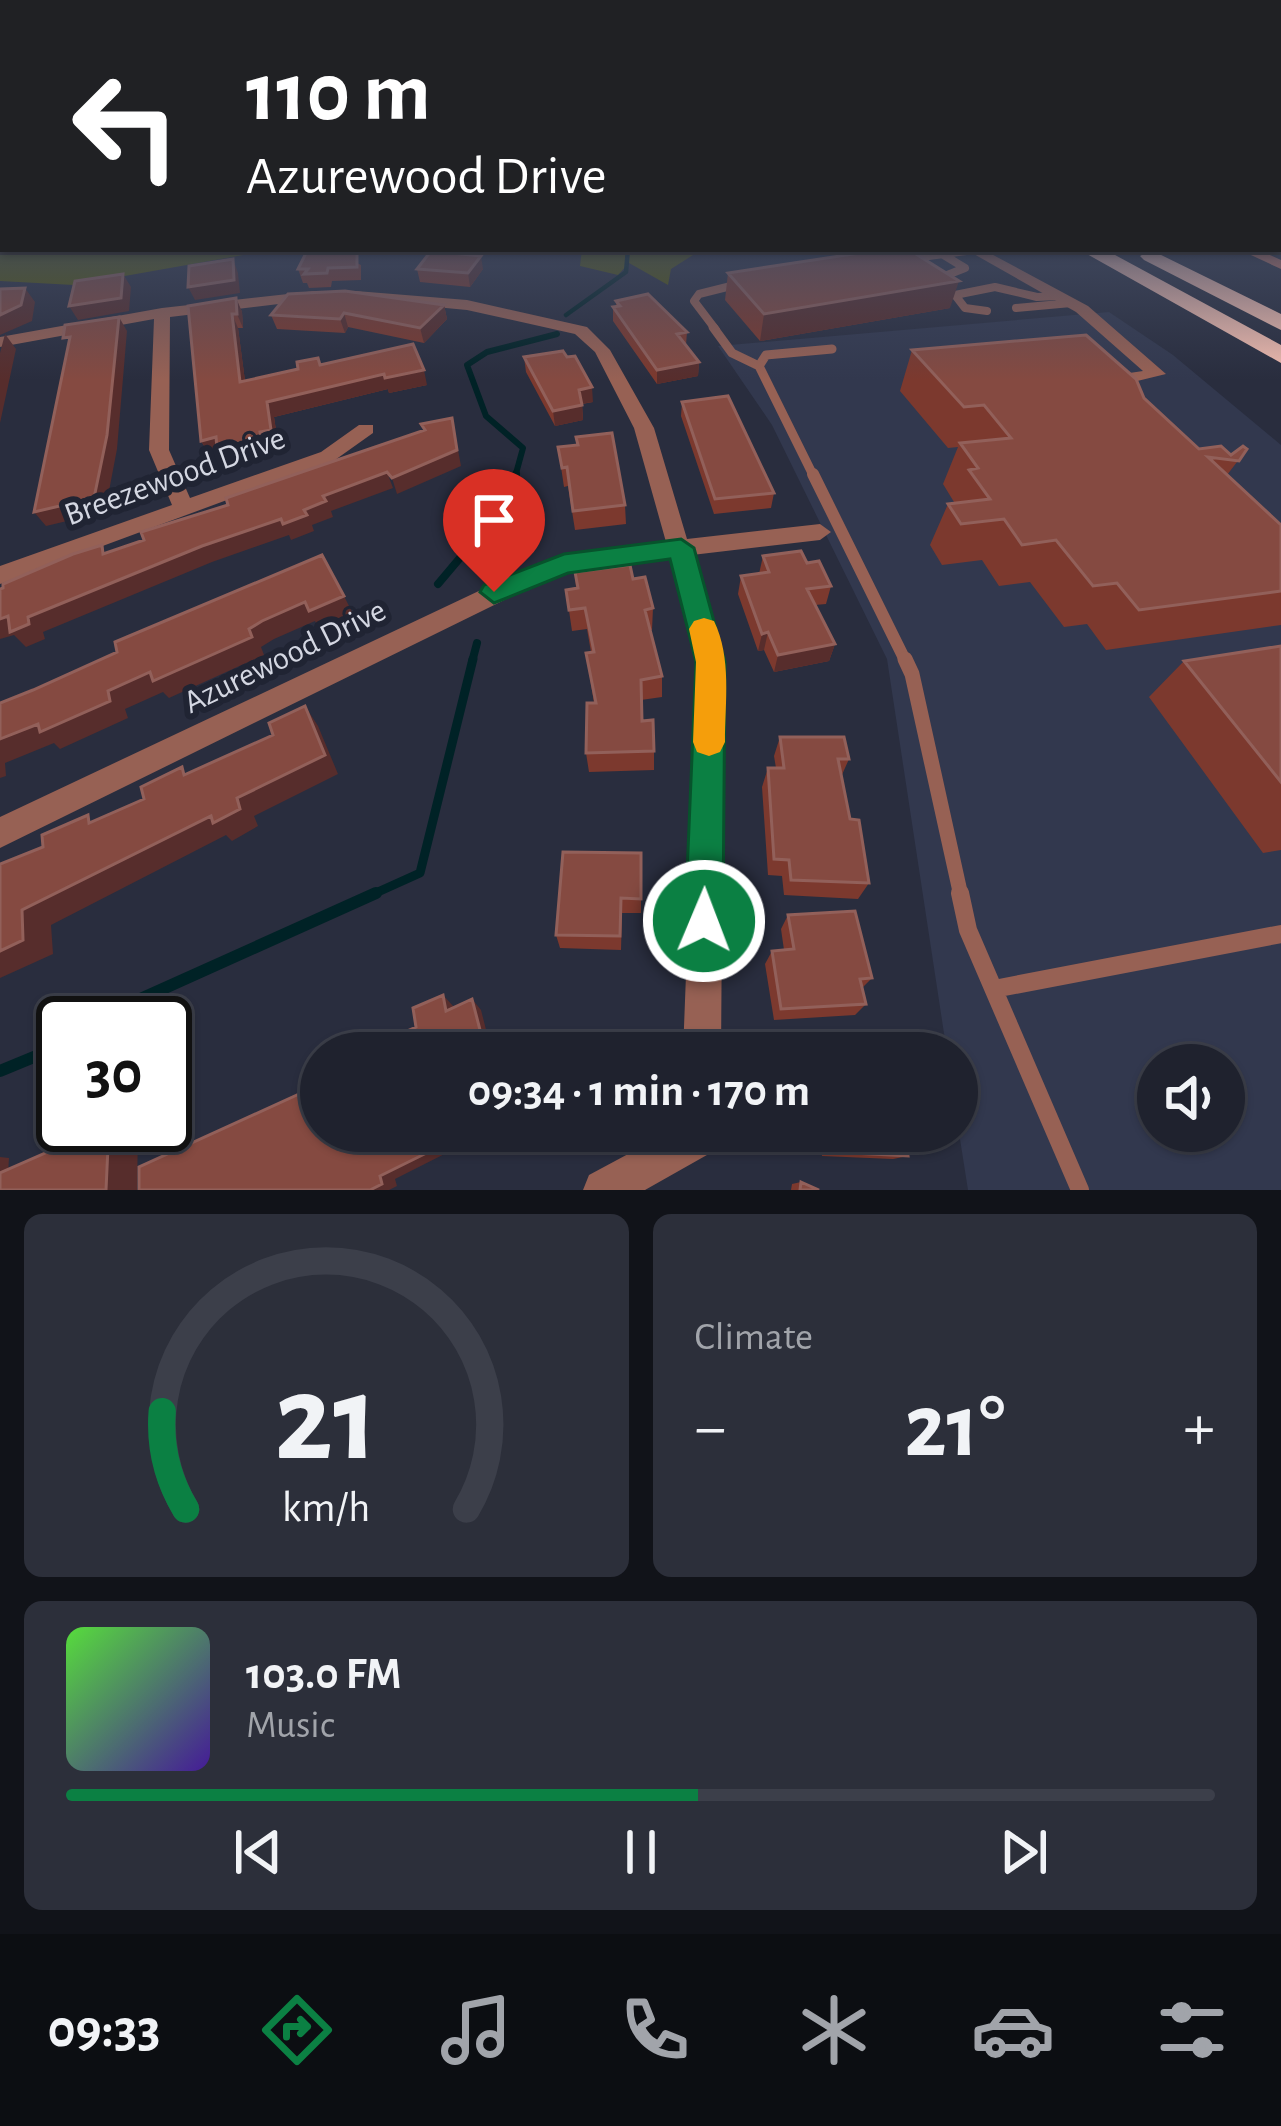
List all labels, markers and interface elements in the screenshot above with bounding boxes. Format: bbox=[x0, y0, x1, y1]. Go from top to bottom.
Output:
icon: left bbox=[48, 48, 204, 204]
text: 110 m bbox=[246, 52, 431, 136]
text: Azurewood Drive bbox=[246, 150, 607, 204]
street label: Breezewood Drive bbox=[60, 422, 290, 532]
pin bbox=[443, 469, 545, 592]
icon: arrive bbox=[461, 487, 527, 553]
street label: Azurewood Drive bbox=[179, 594, 391, 720]
position arrow bbox=[641, 858, 767, 984]
speed limit sign: 30 bbox=[36, 996, 192, 1152]
map controls bbox=[1137, 1044, 1245, 1152]
button: sound bbox=[1137, 1044, 1245, 1152]
text: 09:34 · 1 min · 170 m bbox=[468, 1069, 810, 1114]
text: Climate bbox=[695, 1318, 813, 1357]
text: 21 bbox=[274, 1358, 378, 1483]
text: 21° bbox=[904, 1383, 1005, 1473]
text: − bbox=[695, 1395, 726, 1461]
text: + bbox=[1183, 1395, 1215, 1461]
text: km/h bbox=[282, 1486, 370, 1529]
text: 103.0 FM bbox=[246, 1652, 402, 1697]
text: Music bbox=[246, 1706, 335, 1745]
icon: previous bbox=[225, 1819, 291, 1885]
icon: pause bbox=[608, 1819, 674, 1885]
icon: next bbox=[991, 1819, 1057, 1885]
icon: directions bbox=[255, 1988, 339, 2072]
icon: music bbox=[434, 1988, 518, 2072]
icon: phone bbox=[613, 1988, 697, 2072]
icon: climate bbox=[792, 1988, 876, 2072]
icon: car bbox=[971, 1988, 1055, 2072]
icon: filters bbox=[1150, 1988, 1234, 2072]
text: 09:33 bbox=[47, 2003, 161, 2057]

